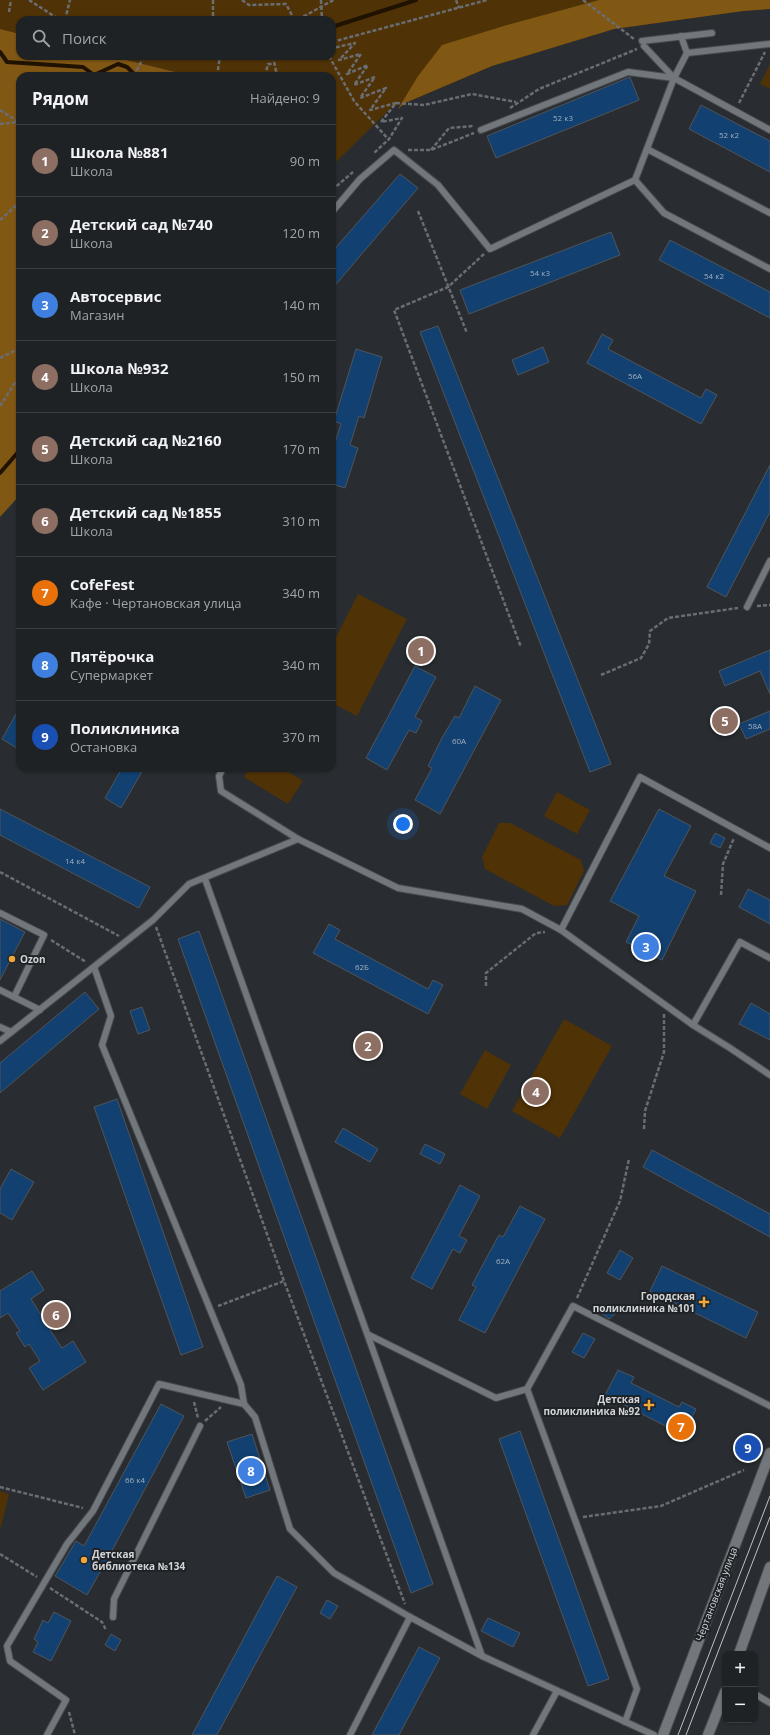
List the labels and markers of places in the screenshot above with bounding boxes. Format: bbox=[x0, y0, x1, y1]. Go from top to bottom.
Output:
pin: 1 bbox=[408, 636, 434, 666]
pin: 5 bbox=[712, 706, 738, 736]
pin: 3 bbox=[633, 932, 659, 962]
place label: Ozon bbox=[20, 952, 46, 966]
marker: Ozon bbox=[7, 954, 17, 964]
pin: 2 bbox=[355, 1031, 381, 1061]
pin: 4 bbox=[523, 1077, 549, 1107]
place label: Городская поликлиника №101 bbox=[593, 1289, 695, 1315]
marker: Городская поликлиника №101 bbox=[698, 1296, 710, 1308]
pin: 6 bbox=[43, 1300, 69, 1330]
place label: Детская поликлиника №92 bbox=[543, 1392, 640, 1418]
marker: Детская поликлиника №92 bbox=[643, 1399, 655, 1411]
pin: 7 bbox=[668, 1412, 694, 1442]
pin: 9 bbox=[735, 1433, 761, 1463]
pin: 8 bbox=[238, 1456, 264, 1486]
place label: Детская библиотека №134 bbox=[92, 1547, 185, 1573]
marker: Детская библиотека №134 bbox=[79, 1555, 89, 1565]

